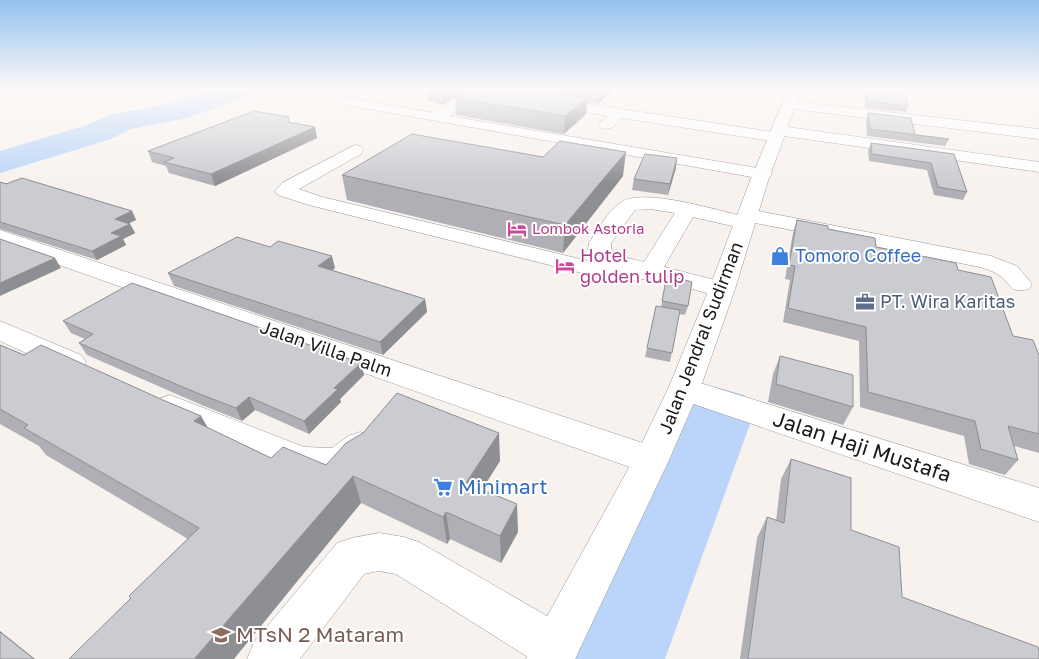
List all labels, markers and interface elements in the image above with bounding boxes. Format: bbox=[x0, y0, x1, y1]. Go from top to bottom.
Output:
hotel icon: Lombok Astoria bbox=[506, 218, 528, 240]
place label: Lombok Astoria bbox=[532, 219, 644, 237]
street label: Jalan Jendral Sudirman bbox=[653, 238, 747, 437]
place label: Hotel golden tulip bbox=[580, 244, 684, 287]
place label: Tomoro Coffee bbox=[795, 244, 921, 266]
shop icon: Tomoro Coffee bbox=[769, 245, 791, 267]
hotel icon: Hotel golden tulip bbox=[554, 255, 576, 277]
place label: PT. Wira Karitas bbox=[880, 290, 1015, 312]
office icon: PT. Wira Karitas bbox=[854, 291, 876, 313]
street label: Jalan Villa Palm bbox=[257, 315, 395, 381]
street label: Jalan Haji Mustafa bbox=[770, 405, 955, 487]
place label: Minimart bbox=[458, 473, 548, 499]
supermarket icon: Minimart bbox=[432, 476, 454, 498]
place label: MTsN 2 Mataram bbox=[236, 621, 404, 647]
school or university icon: MTsN 2 Mataram bbox=[210, 624, 232, 646]

